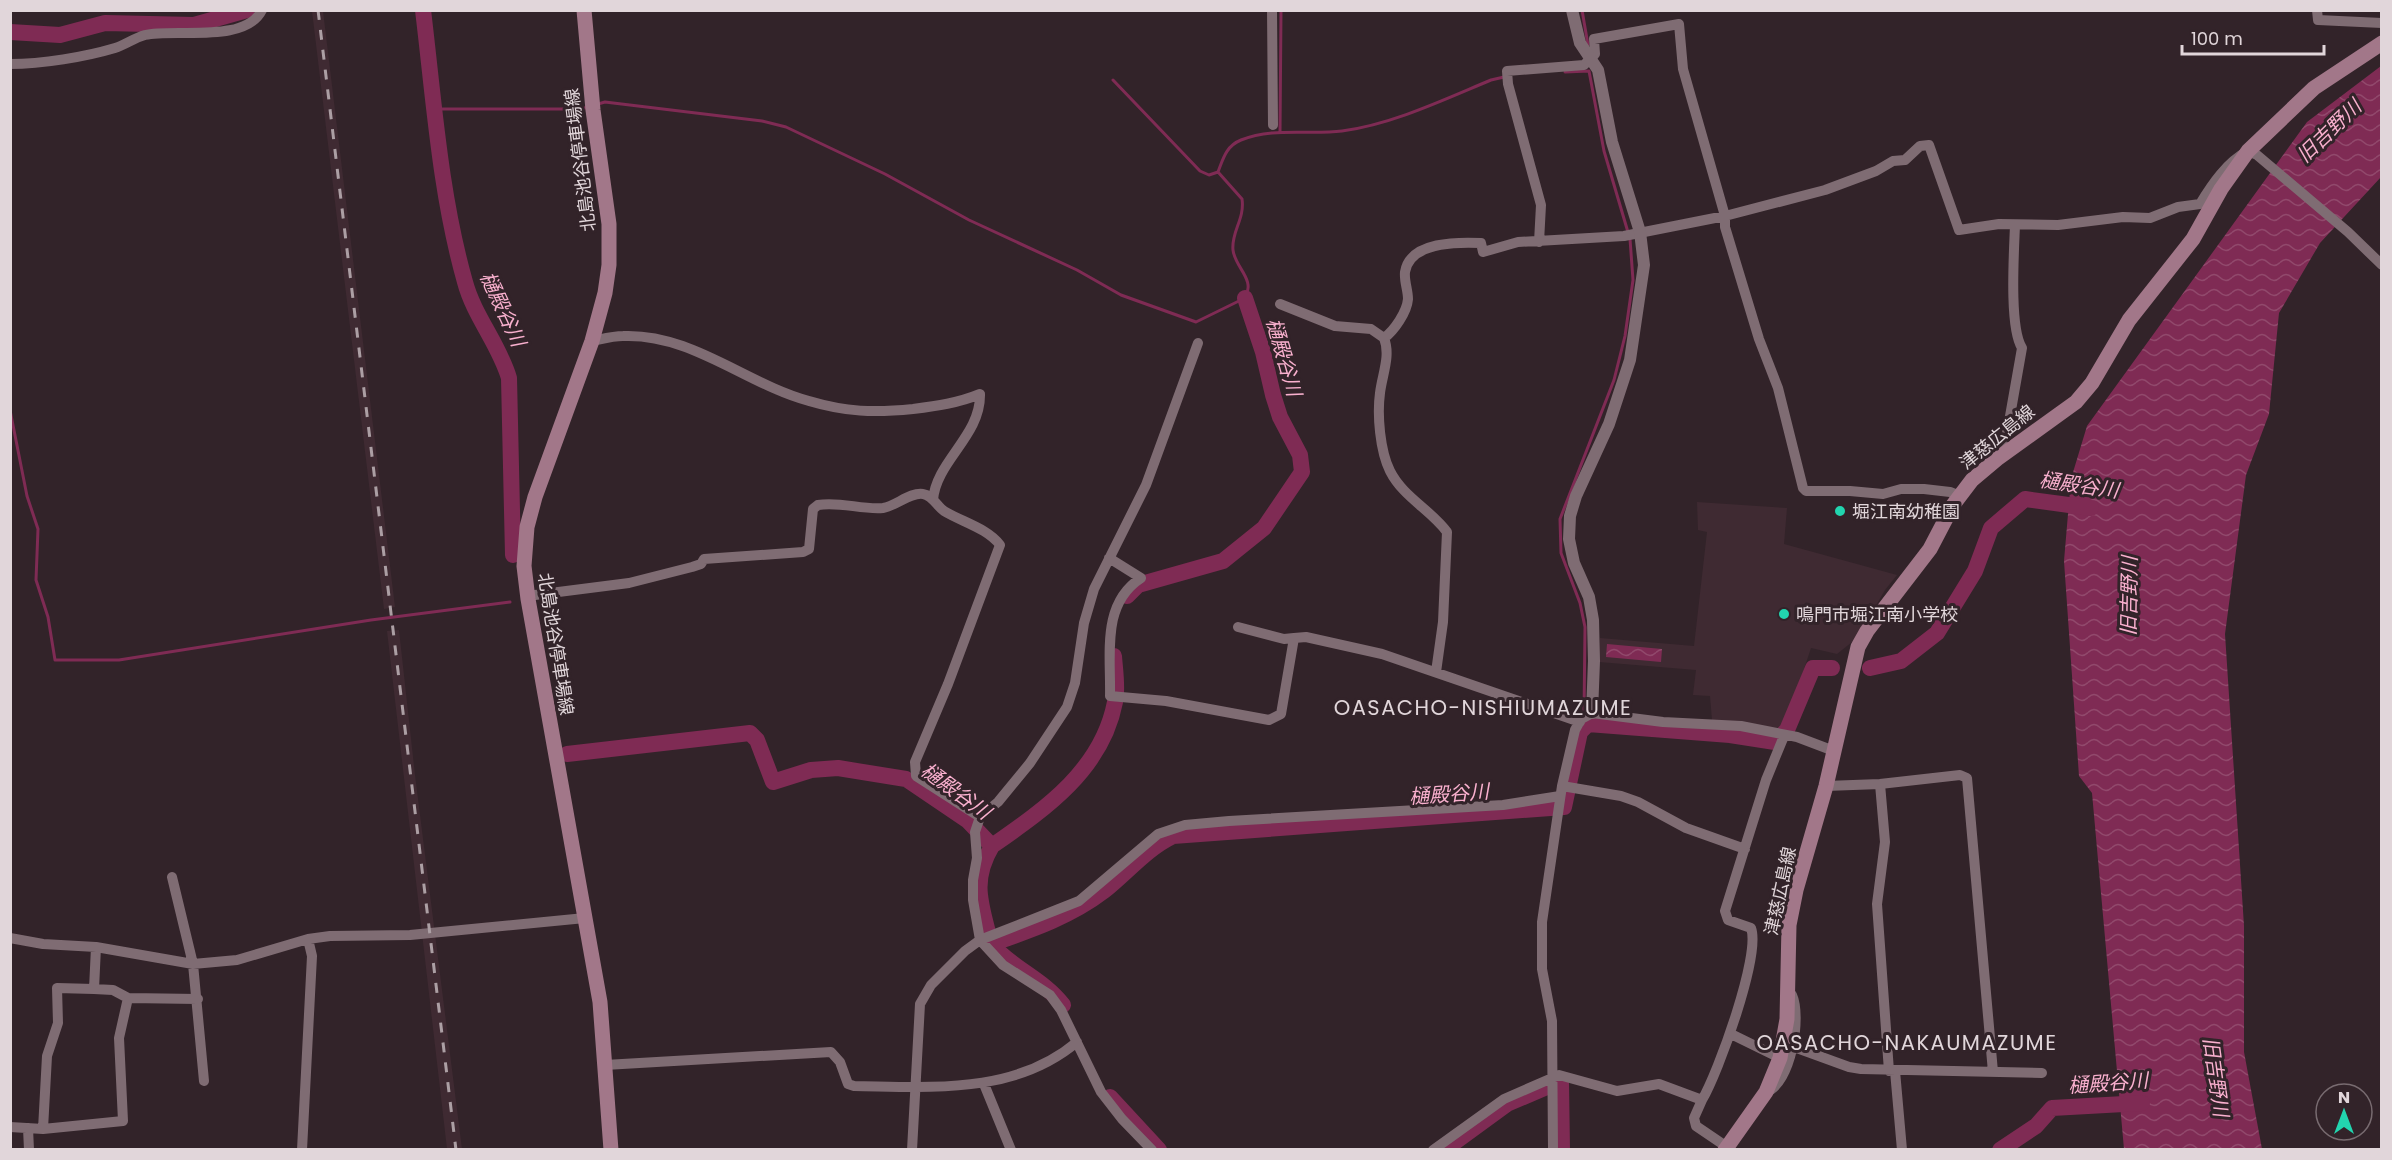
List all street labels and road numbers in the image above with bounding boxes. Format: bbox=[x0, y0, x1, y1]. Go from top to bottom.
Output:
street label: 北島池谷停車場線 bbox=[559, 87, 601, 233]
street label: 津慈広島線 bbox=[1954, 399, 2040, 475]
street label: 北島池谷停車場線 bbox=[532, 571, 580, 717]
street label: 津慈広島線 bbox=[1758, 844, 1802, 938]

